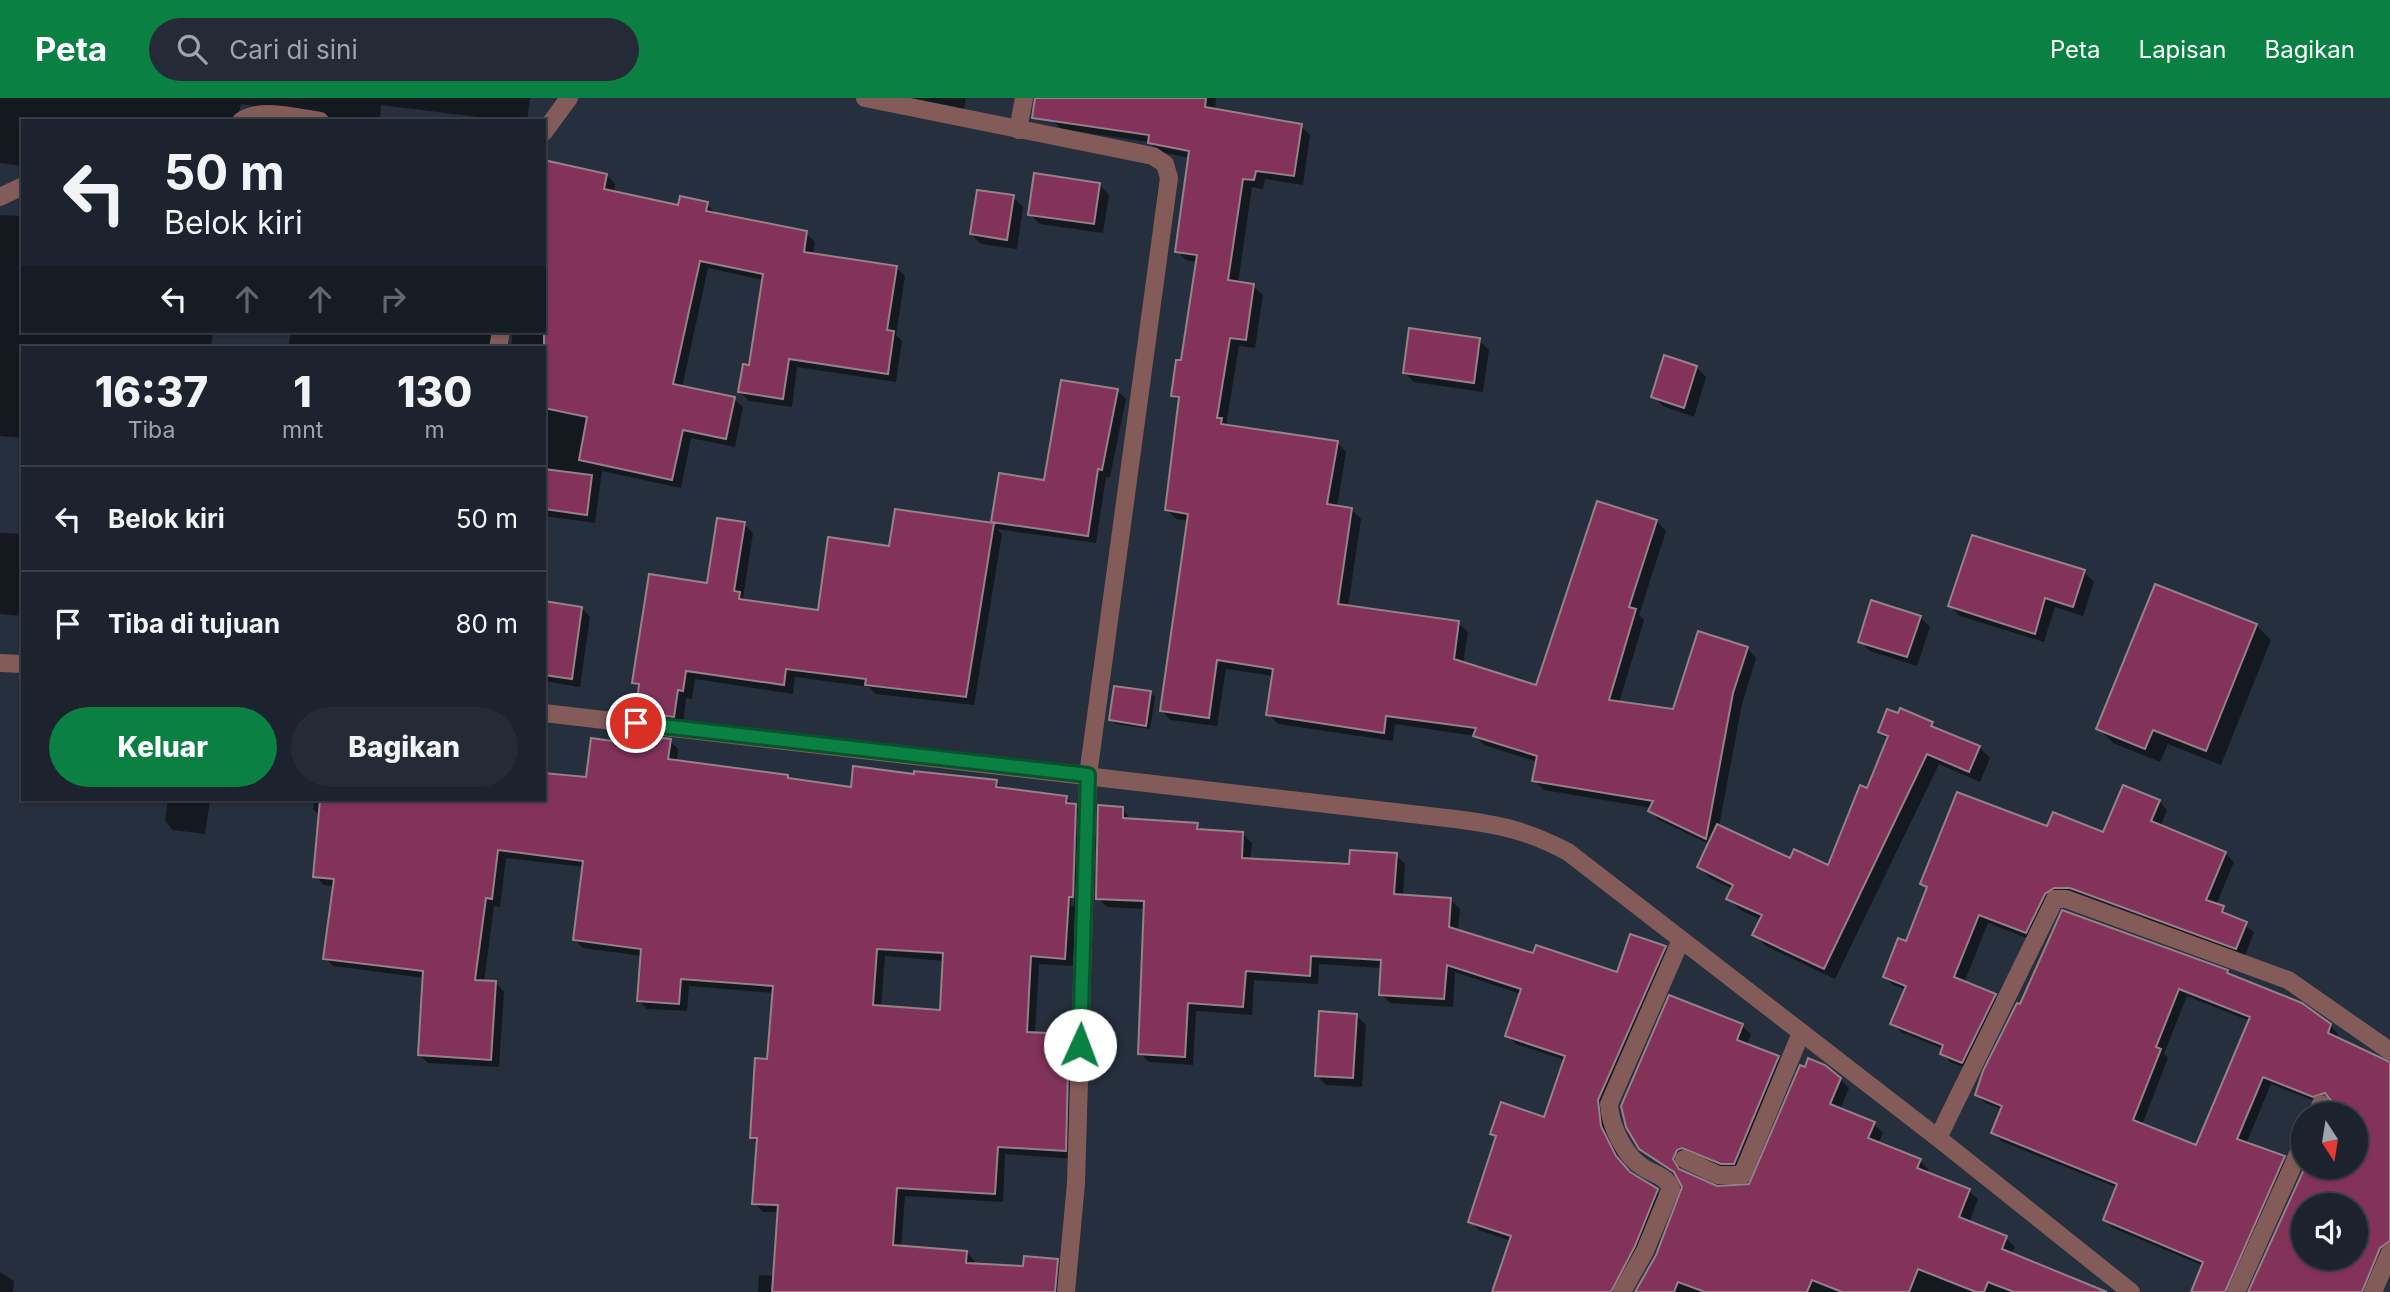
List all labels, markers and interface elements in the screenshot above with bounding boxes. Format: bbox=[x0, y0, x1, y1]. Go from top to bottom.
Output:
search box bbox=[149, 18, 639, 81]
text: Peta bbox=[35, 29, 107, 69]
icon: search bbox=[173, 30, 211, 68]
text: Cari di sini bbox=[229, 34, 358, 65]
text: Peta bbox=[2050, 35, 2101, 64]
text: Lapisan bbox=[2139, 35, 2226, 64]
text: Bagikan bbox=[2264, 35, 2355, 64]
text: 50 m bbox=[164, 143, 285, 202]
icon: left bbox=[49, 147, 140, 238]
text: Belok kiri bbox=[164, 203, 303, 242]
icon: left bbox=[155, 280, 193, 318]
icon: ahead bbox=[228, 280, 266, 318]
icon: ahead bbox=[301, 280, 339, 318]
icon: right bbox=[374, 280, 412, 318]
text: 16:37 bbox=[95, 366, 208, 417]
text: 1 bbox=[293, 366, 312, 417]
text: 130 bbox=[397, 366, 472, 417]
text: Tiba bbox=[128, 416, 175, 444]
text: mnt bbox=[282, 416, 323, 444]
text: m bbox=[425, 416, 445, 444]
icon: left bbox=[49, 500, 87, 538]
text: Belok kiri bbox=[108, 503, 225, 534]
text: 50 m bbox=[456, 503, 518, 534]
icon: arrive bbox=[49, 605, 87, 643]
text: Tiba di tujuan bbox=[108, 608, 280, 639]
text: 80 m bbox=[455, 608, 518, 639]
pin bbox=[606, 693, 666, 753]
icon: arrive bbox=[617, 704, 655, 742]
button: Keluar bbox=[49, 707, 277, 787]
button: Bagikan bbox=[291, 707, 518, 787]
position arrow bbox=[1043, 1008, 1117, 1082]
north arrow bbox=[2291, 1102, 2368, 1180]
map controls bbox=[2291, 1102, 2368, 1270]
button: sound bbox=[2291, 1193, 2368, 1270]

